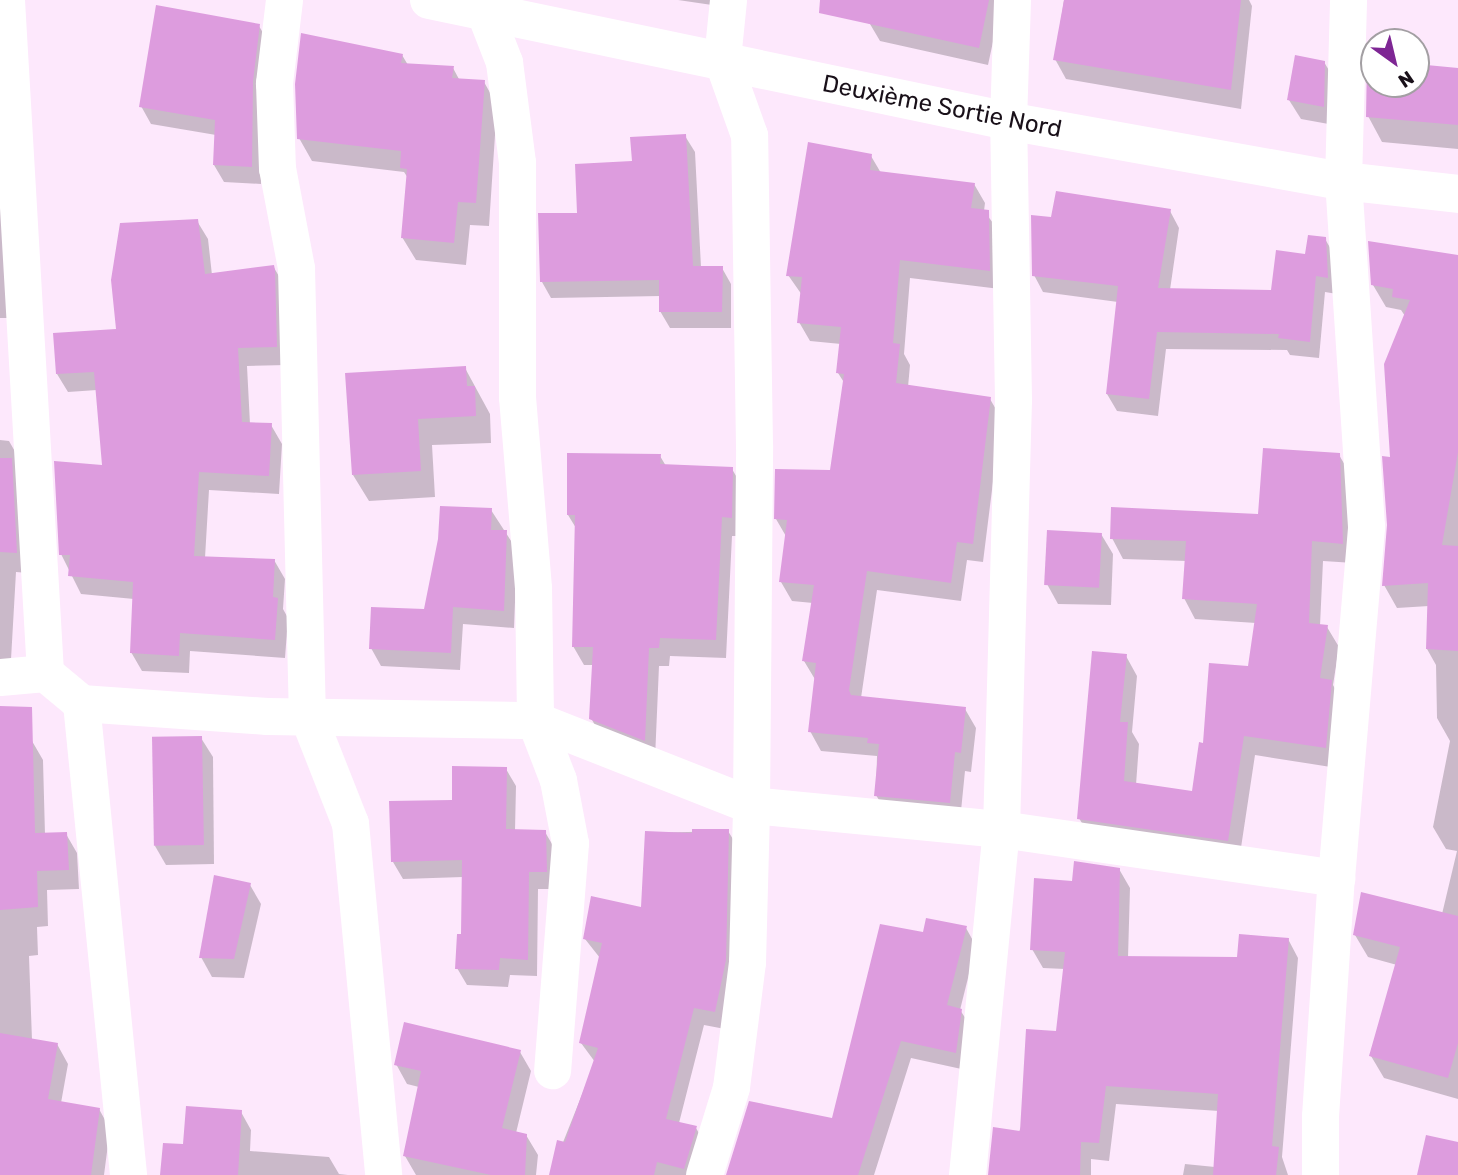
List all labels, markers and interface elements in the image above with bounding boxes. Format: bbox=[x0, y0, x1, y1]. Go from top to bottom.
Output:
north arrow bbox=[1360, 28, 1430, 98]
text: N bbox=[1394, 66, 1418, 93]
street label: Deuxième Sortie Nord bbox=[820, 70, 1064, 144]

